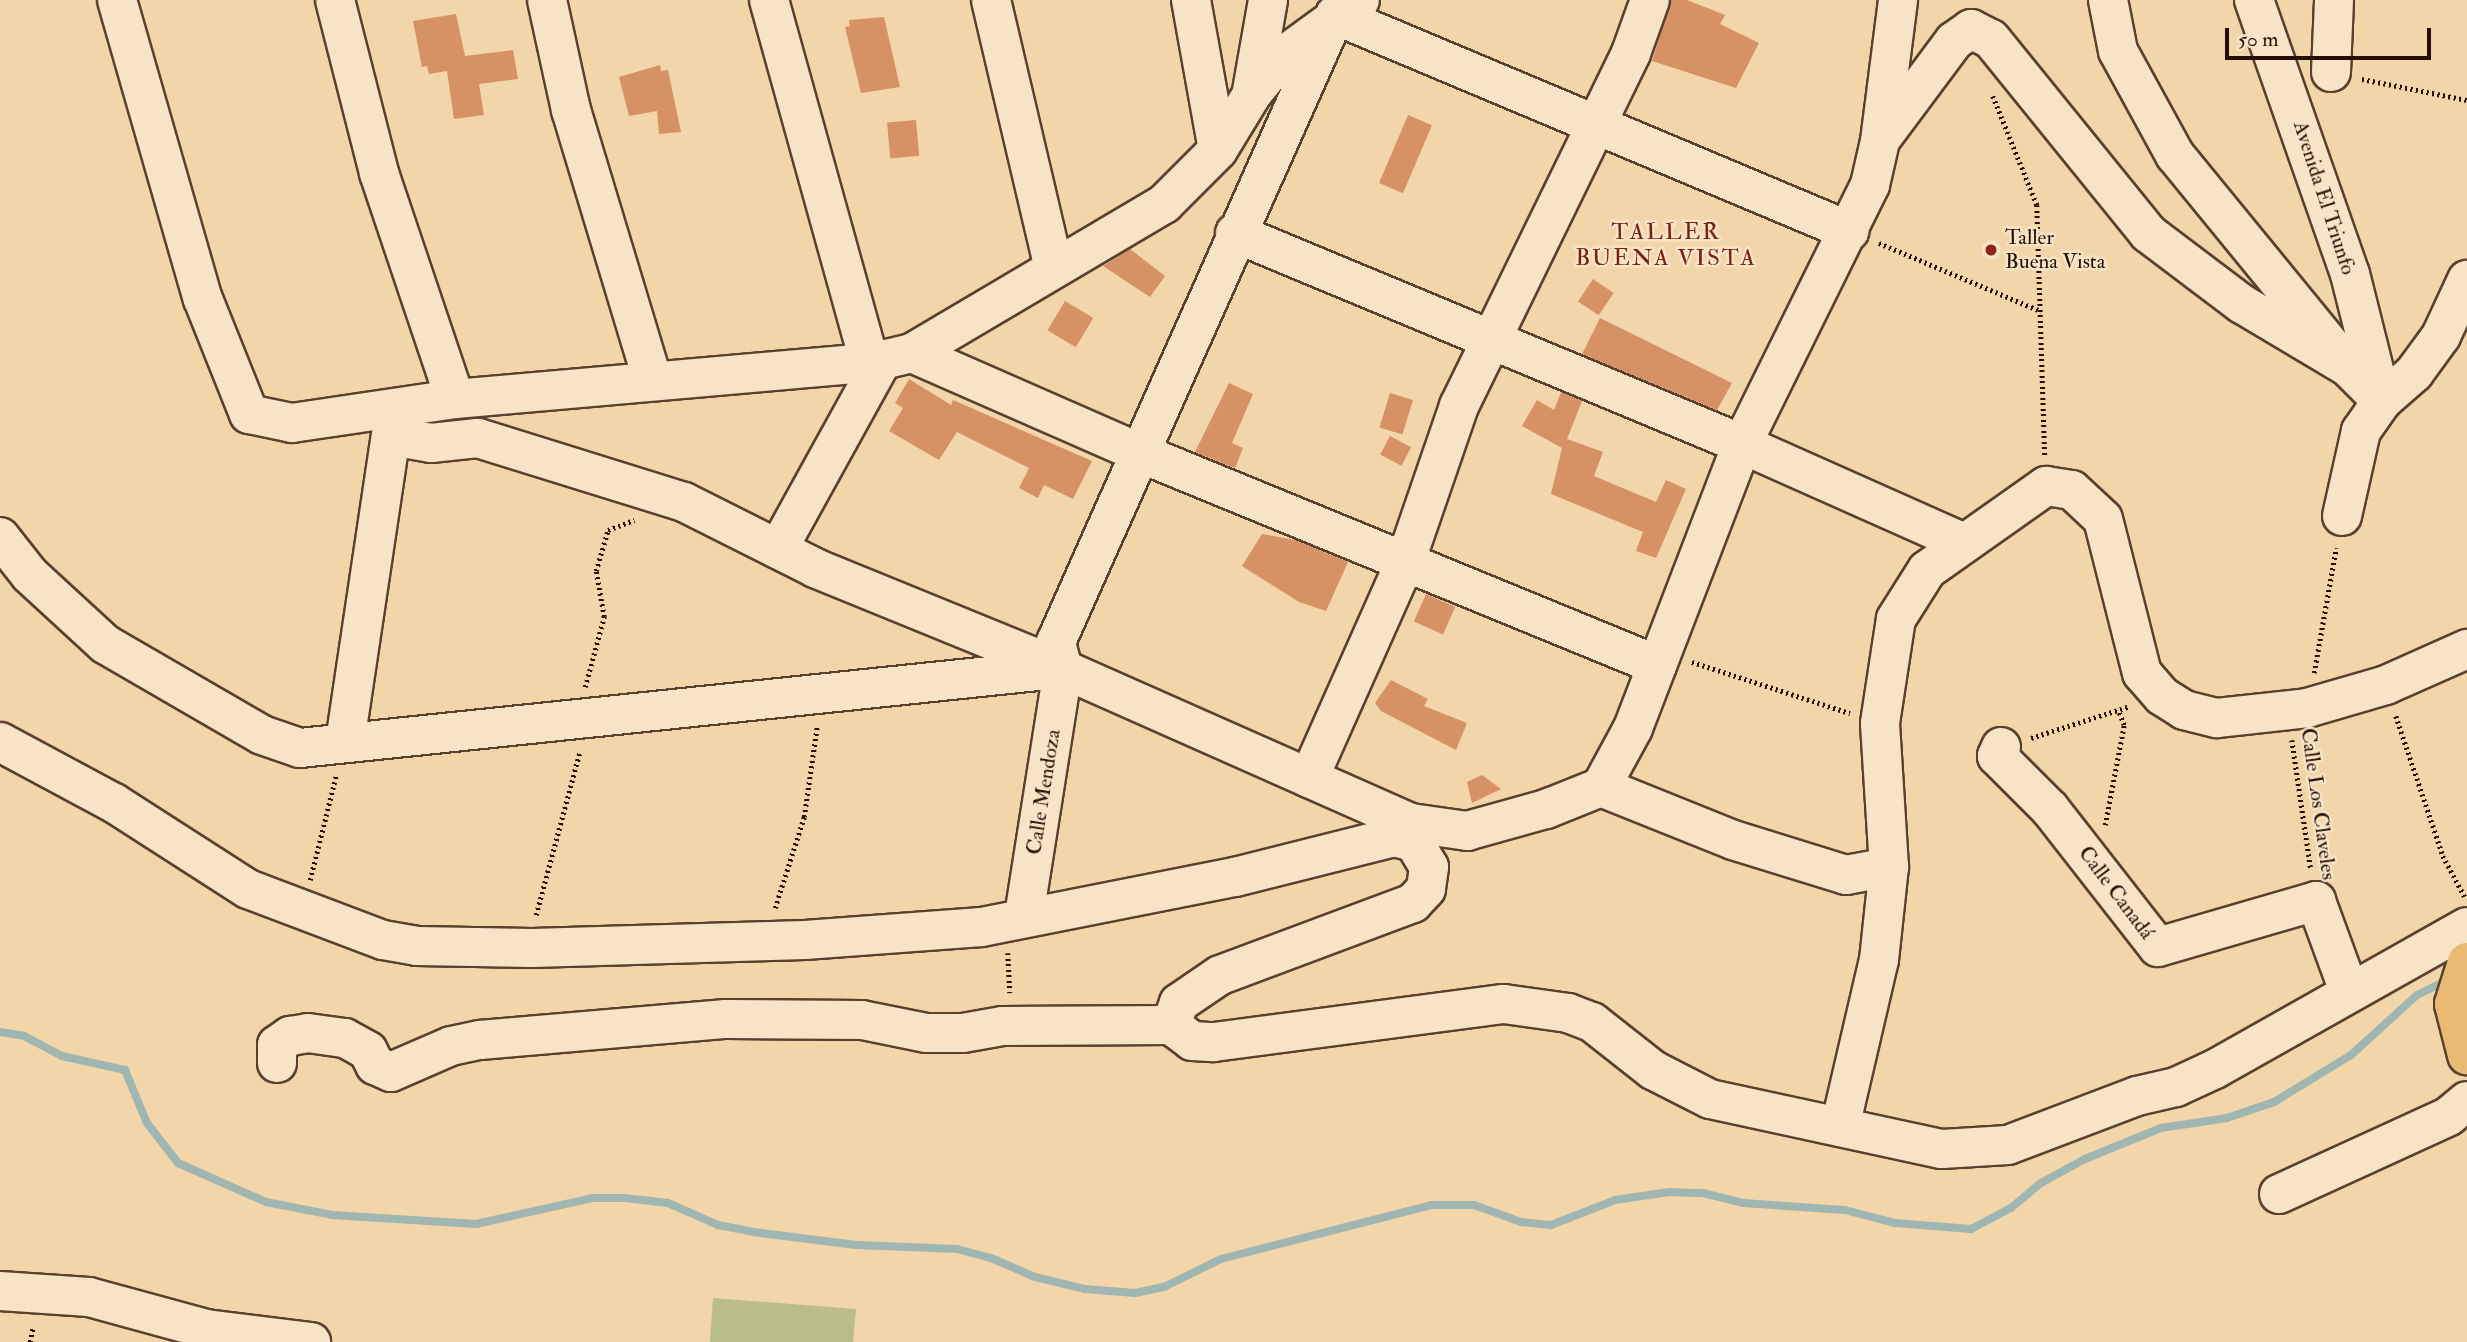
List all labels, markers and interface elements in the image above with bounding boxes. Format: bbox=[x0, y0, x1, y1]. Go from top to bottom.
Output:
scale bar bbox=[2229, 14, 2436, 58]
text: 50 m bbox=[2238, 26, 2279, 53]
street label: Avenida El Triunfo bbox=[2287, 118, 2361, 278]
district label: TALLER BUENA VISTA bbox=[1577, 218, 1755, 272]
place label: Taller Buena Vista bbox=[2005, 225, 2105, 275]
marker: Taller Buena Vista bbox=[1983, 242, 1999, 258]
street label: Calle Los Claveles bbox=[2295, 727, 2341, 881]
street label: Calle Mendoza bbox=[1022, 728, 1066, 856]
street label: Calle Canadá bbox=[2073, 841, 2159, 945]

